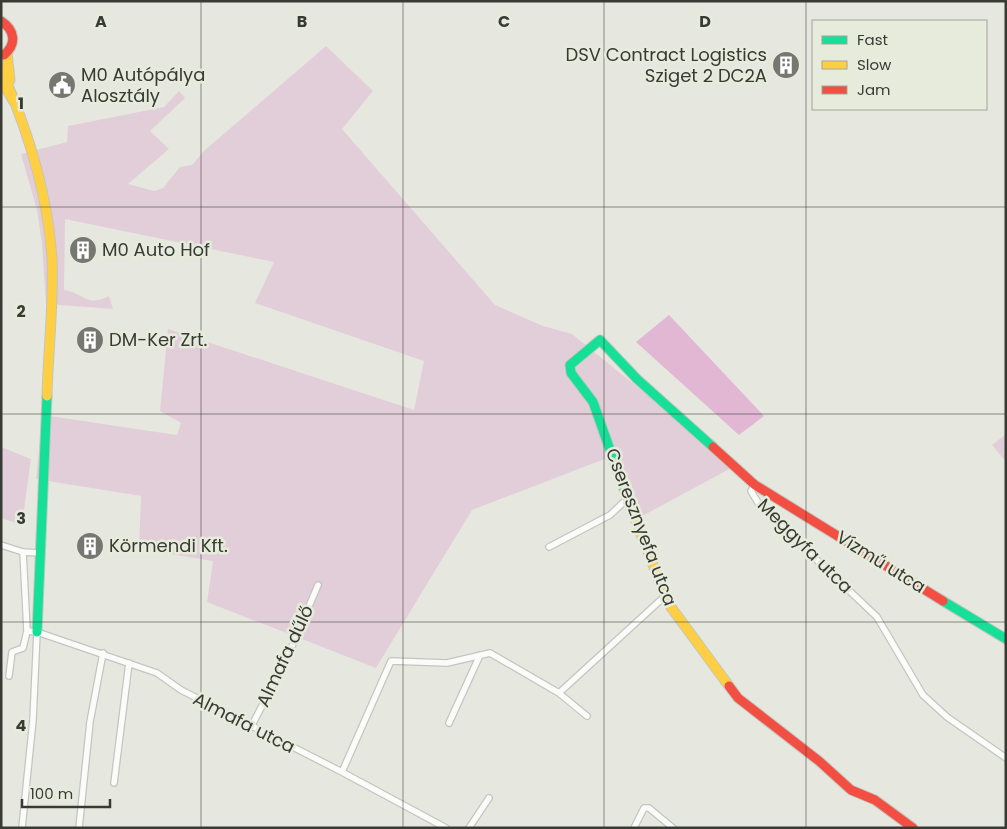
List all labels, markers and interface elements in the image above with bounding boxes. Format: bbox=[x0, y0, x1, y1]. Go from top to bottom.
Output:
text: A bbox=[95, 10, 107, 33]
text: B bbox=[297, 10, 307, 33]
text: C bbox=[498, 10, 510, 33]
text: D bbox=[699, 10, 711, 33]
legend bbox=[812, 20, 987, 110]
text: Fast bbox=[857, 29, 888, 50]
place label: DSV Contract Logistics Sziget 2 DC2A bbox=[565, 42, 767, 88]
building icon: DSV Contract Logistics Sziget 2 DC2A bbox=[771, 50, 801, 80]
text: Slow bbox=[857, 54, 892, 75]
place label: M0 Autópálya Alosztály bbox=[81, 62, 205, 108]
public building icon: M0 Autópálya Alosztály bbox=[47, 70, 77, 100]
text: Jam bbox=[857, 79, 891, 100]
text: 1 bbox=[18, 92, 24, 115]
building icon: M0 Auto Hof bbox=[68, 235, 98, 265]
place label: M0 Auto Hof bbox=[102, 237, 210, 262]
text: 2 bbox=[16, 300, 26, 323]
building icon: DM-Ker Zrt. bbox=[75, 325, 105, 355]
place label: DM-Ker Zrt. bbox=[109, 327, 207, 352]
street label: Cseresznyefa utca bbox=[600, 444, 683, 609]
street label: Meggyfa utca bbox=[752, 493, 858, 599]
text: 3 bbox=[16, 507, 26, 530]
street label: Vízmű utca bbox=[832, 524, 931, 599]
building icon: Körmendi Kft. bbox=[75, 531, 105, 561]
place label: Körmendi Kft. bbox=[109, 533, 228, 558]
street label: Almafa dűlő bbox=[250, 601, 319, 711]
street label: Almafa utca bbox=[189, 686, 300, 759]
text: 4 bbox=[16, 714, 27, 737]
scale bar bbox=[22, 776, 110, 808]
text: 100 m bbox=[30, 783, 73, 804]

